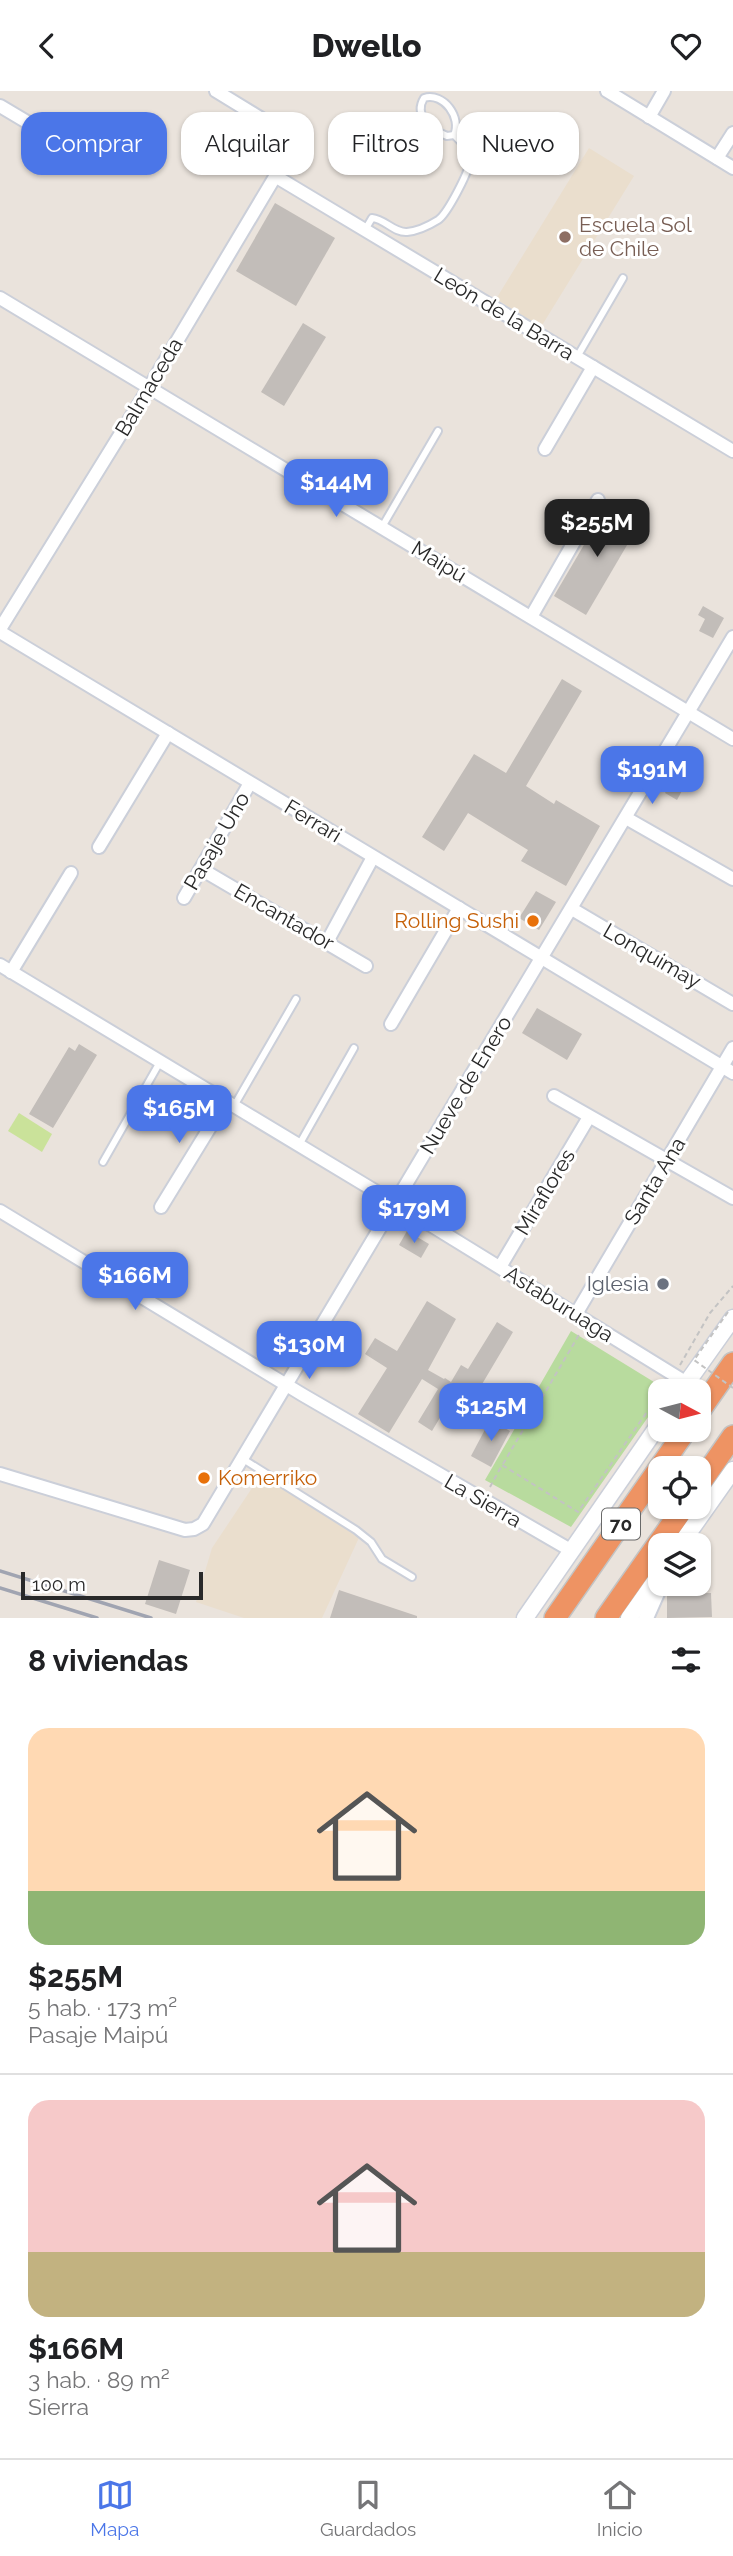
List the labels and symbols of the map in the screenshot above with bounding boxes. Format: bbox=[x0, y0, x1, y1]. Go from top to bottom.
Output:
place label: Escuela Sol de Chile bbox=[579, 212, 692, 261]
marker: Escuela Sol de Chile bbox=[557, 229, 573, 245]
street label: León de la Barra bbox=[430, 262, 579, 365]
street label: Balmaceda bbox=[109, 333, 188, 440]
pin: $144M bbox=[287, 459, 385, 519]
pin: $255M bbox=[548, 499, 646, 559]
street label: Maipú bbox=[407, 535, 471, 588]
pin: $191M bbox=[603, 747, 701, 806]
street label: Pasaje Uno bbox=[179, 787, 255, 894]
street label: Ferrari bbox=[280, 794, 346, 847]
street label: Encantador bbox=[230, 878, 339, 956]
place label: Rolling Sushi bbox=[394, 908, 519, 933]
marker: Rolling Sushi bbox=[525, 913, 541, 929]
street label: Lonquimay bbox=[599, 918, 706, 994]
street label: Nueve de Enero bbox=[414, 1011, 517, 1158]
pin: $165M bbox=[130, 1086, 228, 1145]
street label: Santa Ana bbox=[619, 1133, 690, 1229]
street label: Miraflores bbox=[509, 1144, 580, 1239]
pin: $179M bbox=[365, 1185, 463, 1245]
pin: $166M bbox=[86, 1253, 184, 1312]
street label: Astaburuaga bbox=[500, 1260, 618, 1347]
place label: Iglesia bbox=[587, 1271, 649, 1296]
marker: Iglesia bbox=[655, 1276, 671, 1292]
pin: $130M bbox=[260, 1321, 358, 1381]
north arrow bbox=[648, 1379, 710, 1442]
pin: $125M bbox=[442, 1383, 540, 1443]
place label: Komerriko bbox=[218, 1465, 317, 1490]
street label: La Sierra bbox=[440, 1469, 526, 1533]
marker: Komerriko bbox=[196, 1470, 212, 1486]
road number: 70 bbox=[602, 1509, 640, 1539]
scale bar bbox=[21, 1569, 203, 1601]

